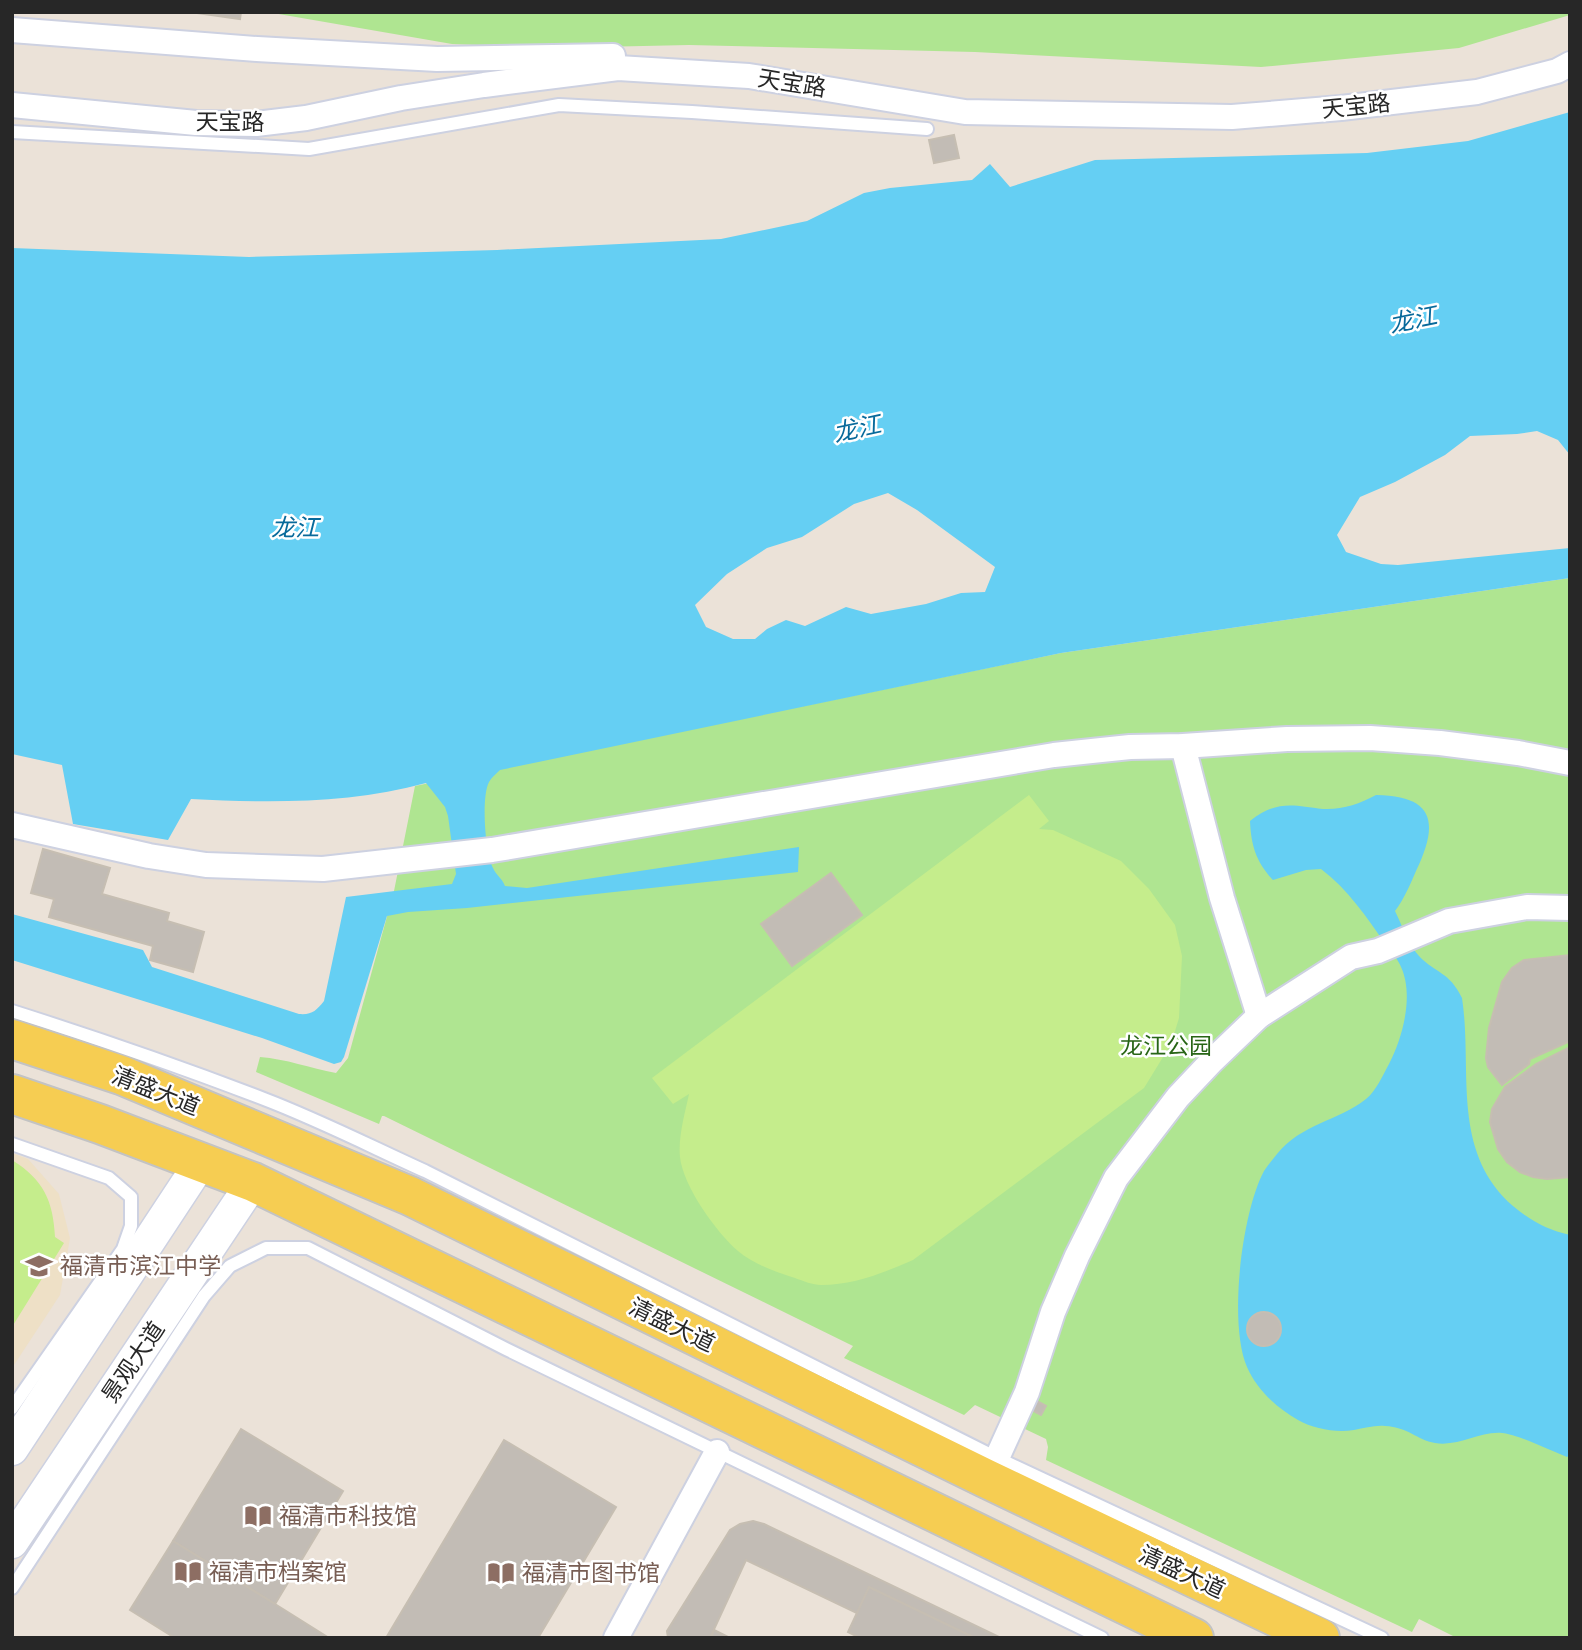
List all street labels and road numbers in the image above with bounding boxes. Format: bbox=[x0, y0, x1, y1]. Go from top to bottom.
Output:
street label: 天宝路 bbox=[756, 65, 828, 102]
street label: 天宝路 bbox=[1320, 89, 1392, 124]
street label: 天宝路 bbox=[196, 109, 265, 136]
street label: 清盛大道 bbox=[108, 1062, 204, 1121]
street label: 清盛大道 bbox=[625, 1293, 719, 1358]
street label: 景观大道 bbox=[96, 1317, 170, 1408]
street label: 清盛大道 bbox=[1134, 1541, 1229, 1604]

